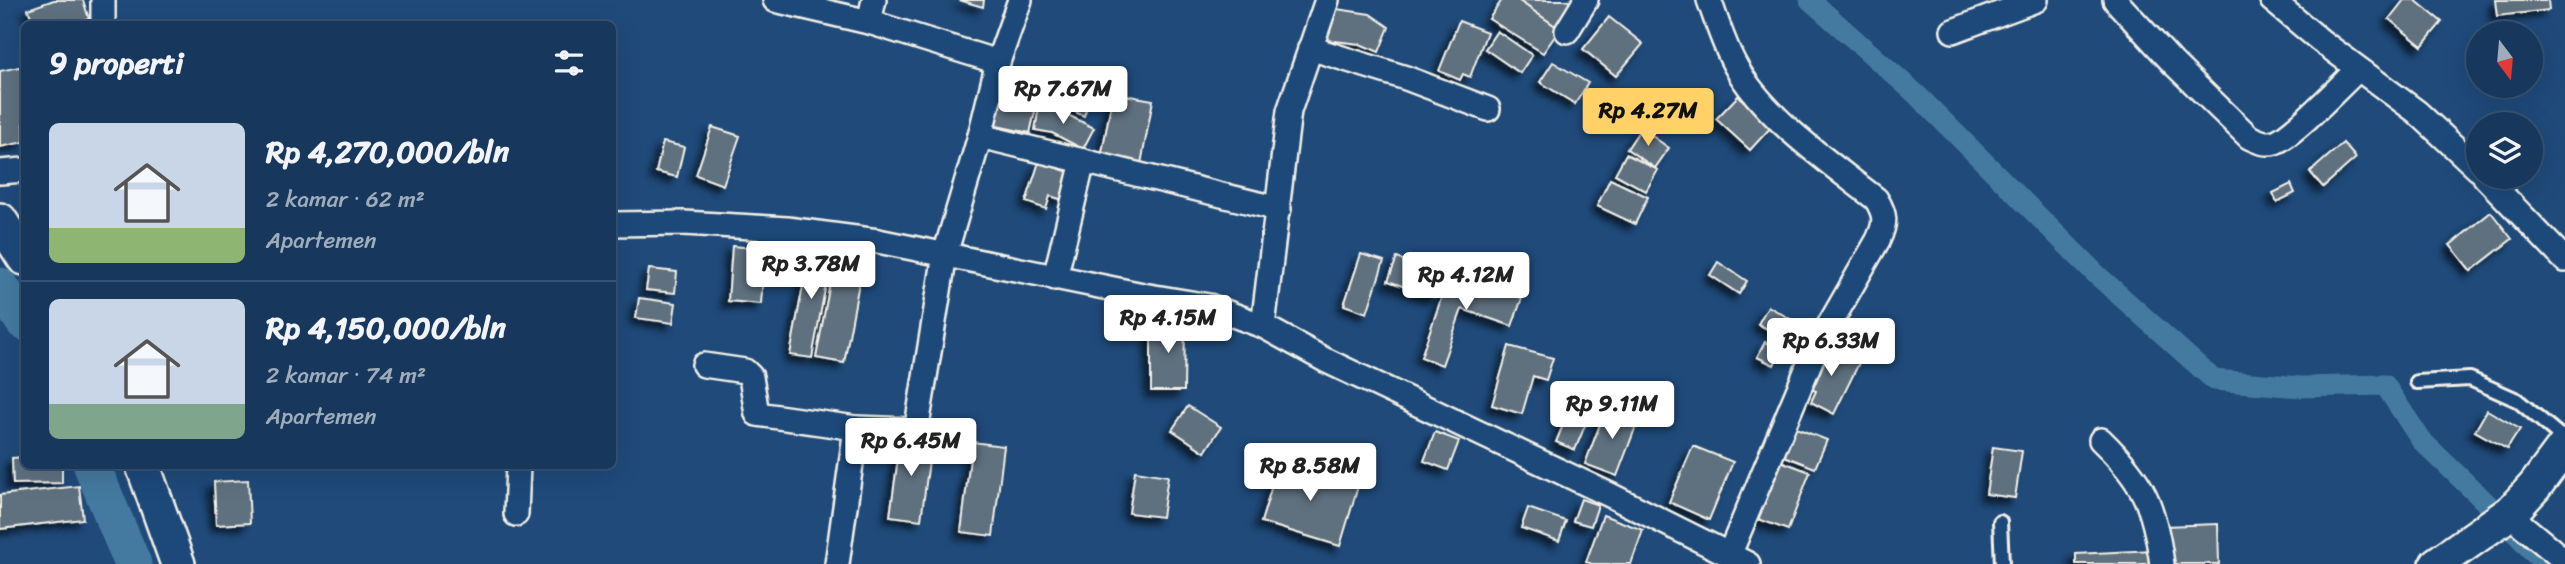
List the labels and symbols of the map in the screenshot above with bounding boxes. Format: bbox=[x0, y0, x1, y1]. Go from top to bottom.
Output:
north arrow bbox=[2466, 21, 2543, 98]
pin: Rp 7.67M bbox=[991, 66, 1135, 126]
pin: Rp 4.27M bbox=[1576, 88, 1720, 148]
pin: Rp 3.78M bbox=[739, 242, 883, 301]
pin: Rp 4.12M bbox=[1394, 252, 1538, 312]
pin: Rp 4.15M bbox=[1096, 296, 1240, 355]
pin: Rp 6.33M bbox=[1759, 318, 1903, 378]
pin: Rp 9.11M bbox=[1540, 382, 1684, 441]
pin: Rp 6.45M bbox=[839, 419, 983, 478]
pin: Rp 8.58M bbox=[1238, 444, 1382, 503]

